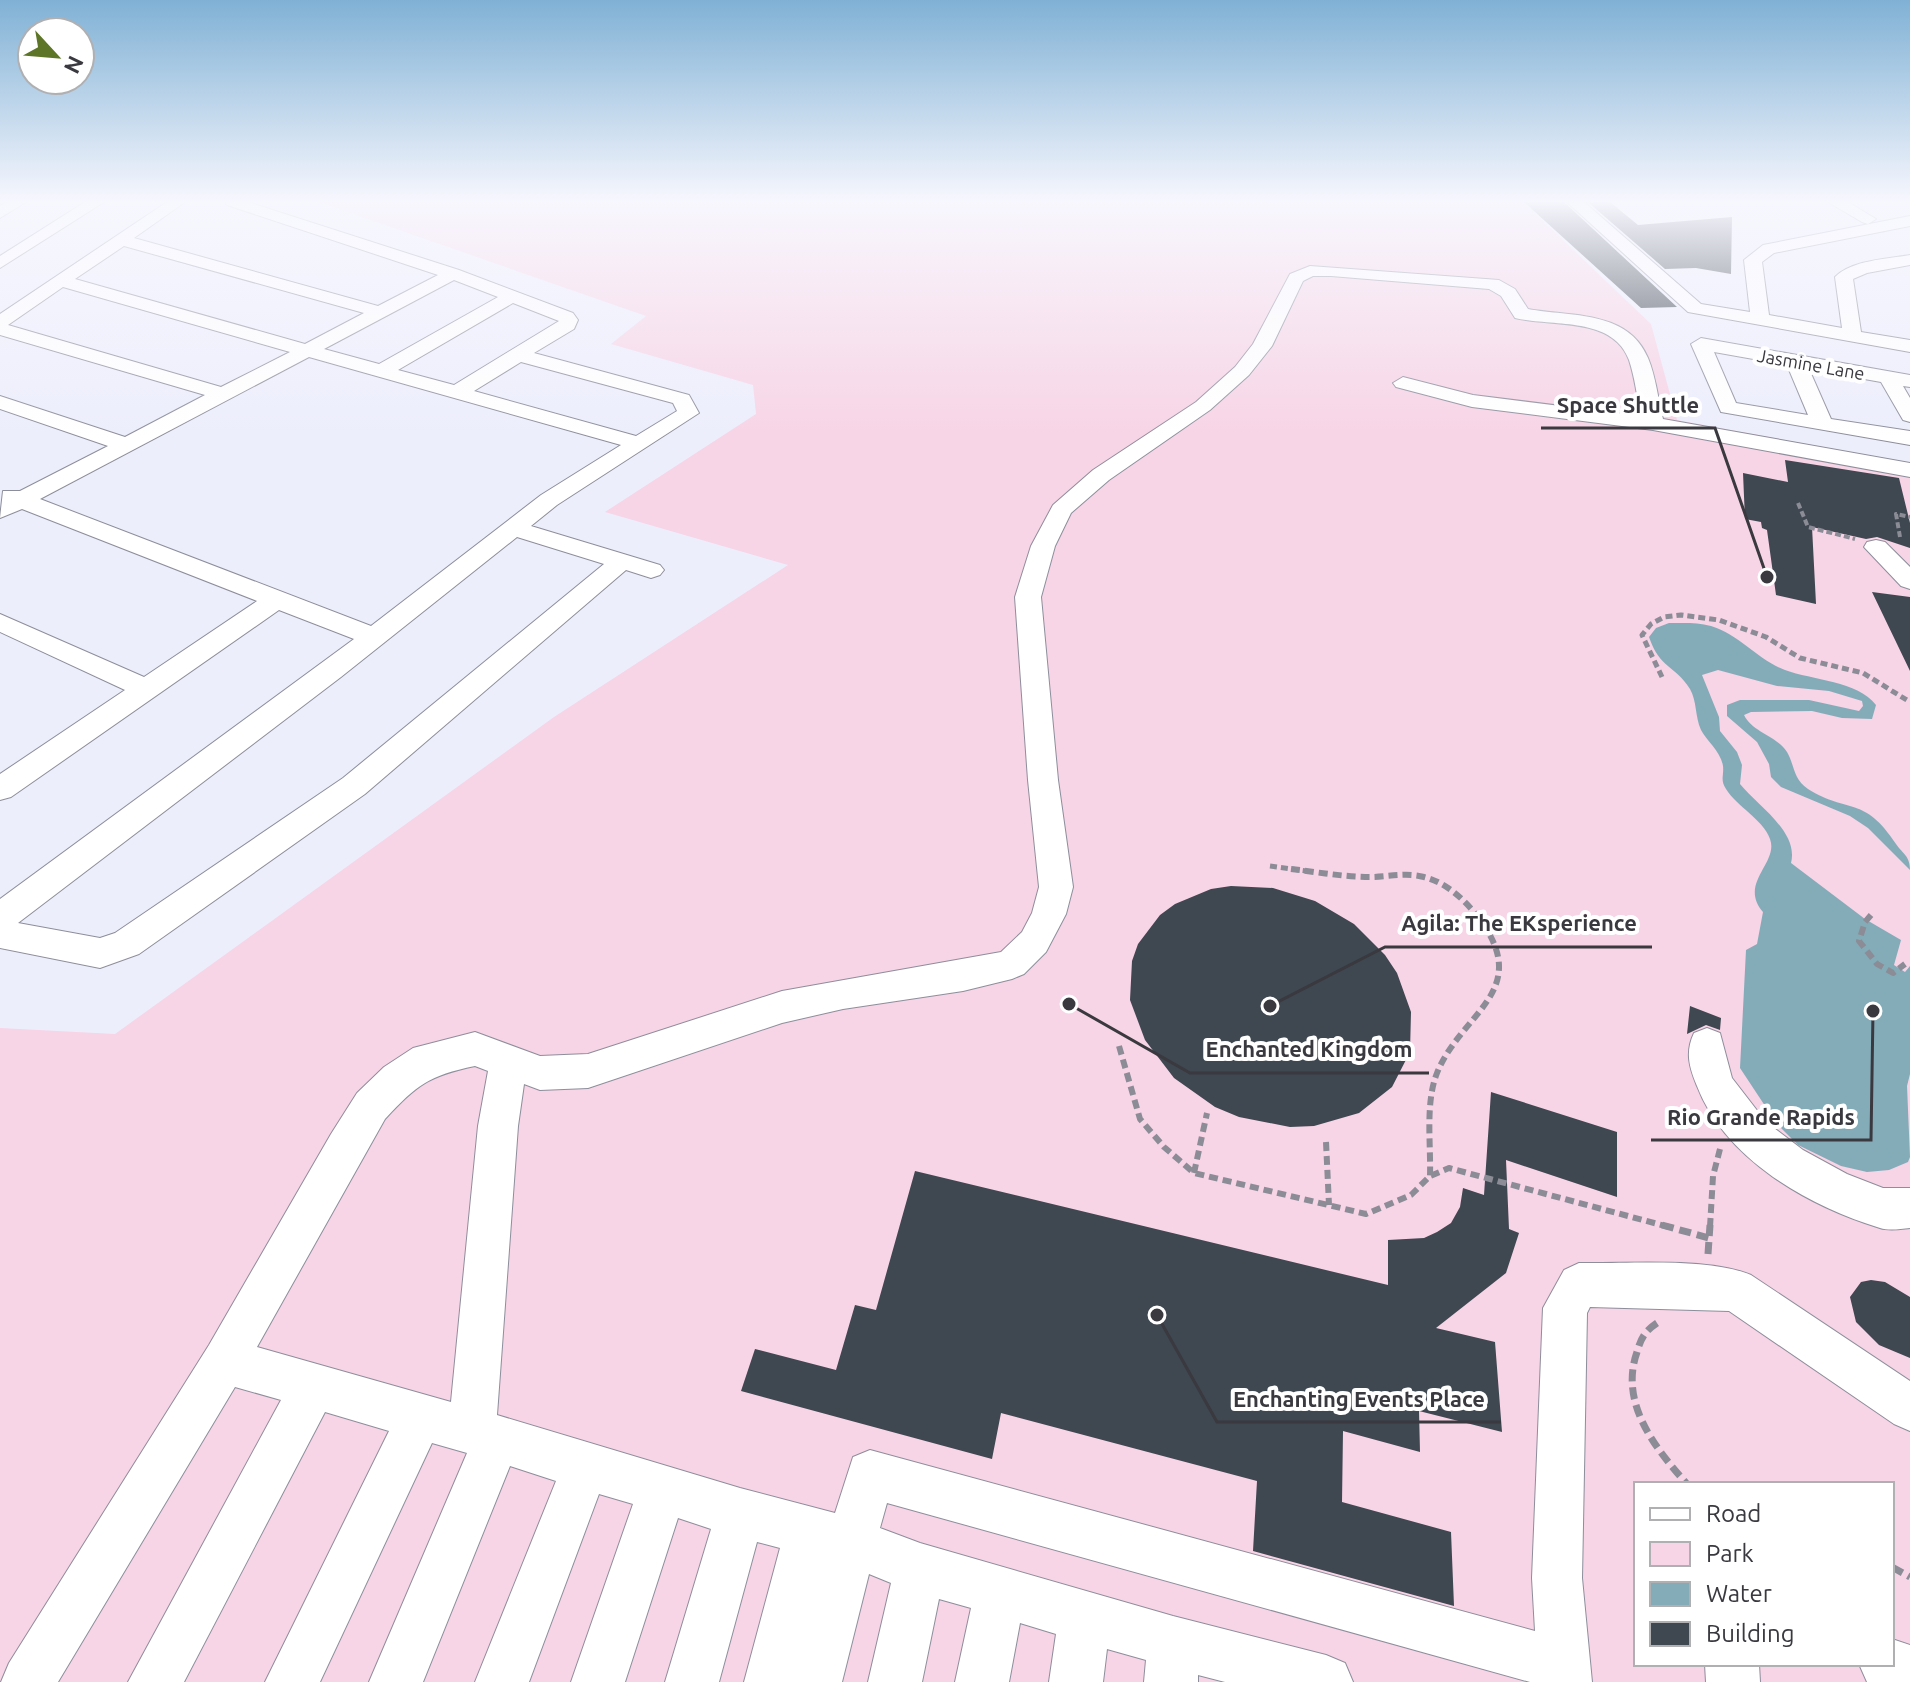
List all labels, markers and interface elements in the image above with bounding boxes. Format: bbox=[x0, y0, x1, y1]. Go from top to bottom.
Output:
north arrow bbox=[16, 16, 96, 96]
text: N bbox=[60, 52, 89, 78]
street label: Jasmine Lane bbox=[1756, 345, 1866, 383]
callout: Space Shuttle bbox=[1541, 382, 1715, 428]
text: Space Shuttle bbox=[1557, 392, 1699, 417]
callout: Agila: The EKsperience bbox=[1385, 901, 1652, 947]
text: Agila: The EKsperience bbox=[1401, 910, 1637, 935]
callout: Enchanted Kingdom bbox=[1190, 1027, 1429, 1073]
text: Enchanted Kingdom bbox=[1206, 1036, 1412, 1061]
callout: Rio Grande Rapids bbox=[1651, 1094, 1871, 1140]
text: Rio Grande Rapids bbox=[1667, 1104, 1855, 1129]
callout: Enchanting Events Place bbox=[1217, 1376, 1501, 1422]
text: Enchanting Events Place bbox=[1233, 1386, 1485, 1411]
legend bbox=[1634, 1482, 1894, 1666]
text: Road bbox=[1706, 1500, 1761, 1527]
text: Park bbox=[1706, 1540, 1754, 1567]
text: Water bbox=[1706, 1580, 1772, 1607]
text: Building bbox=[1706, 1620, 1794, 1647]

